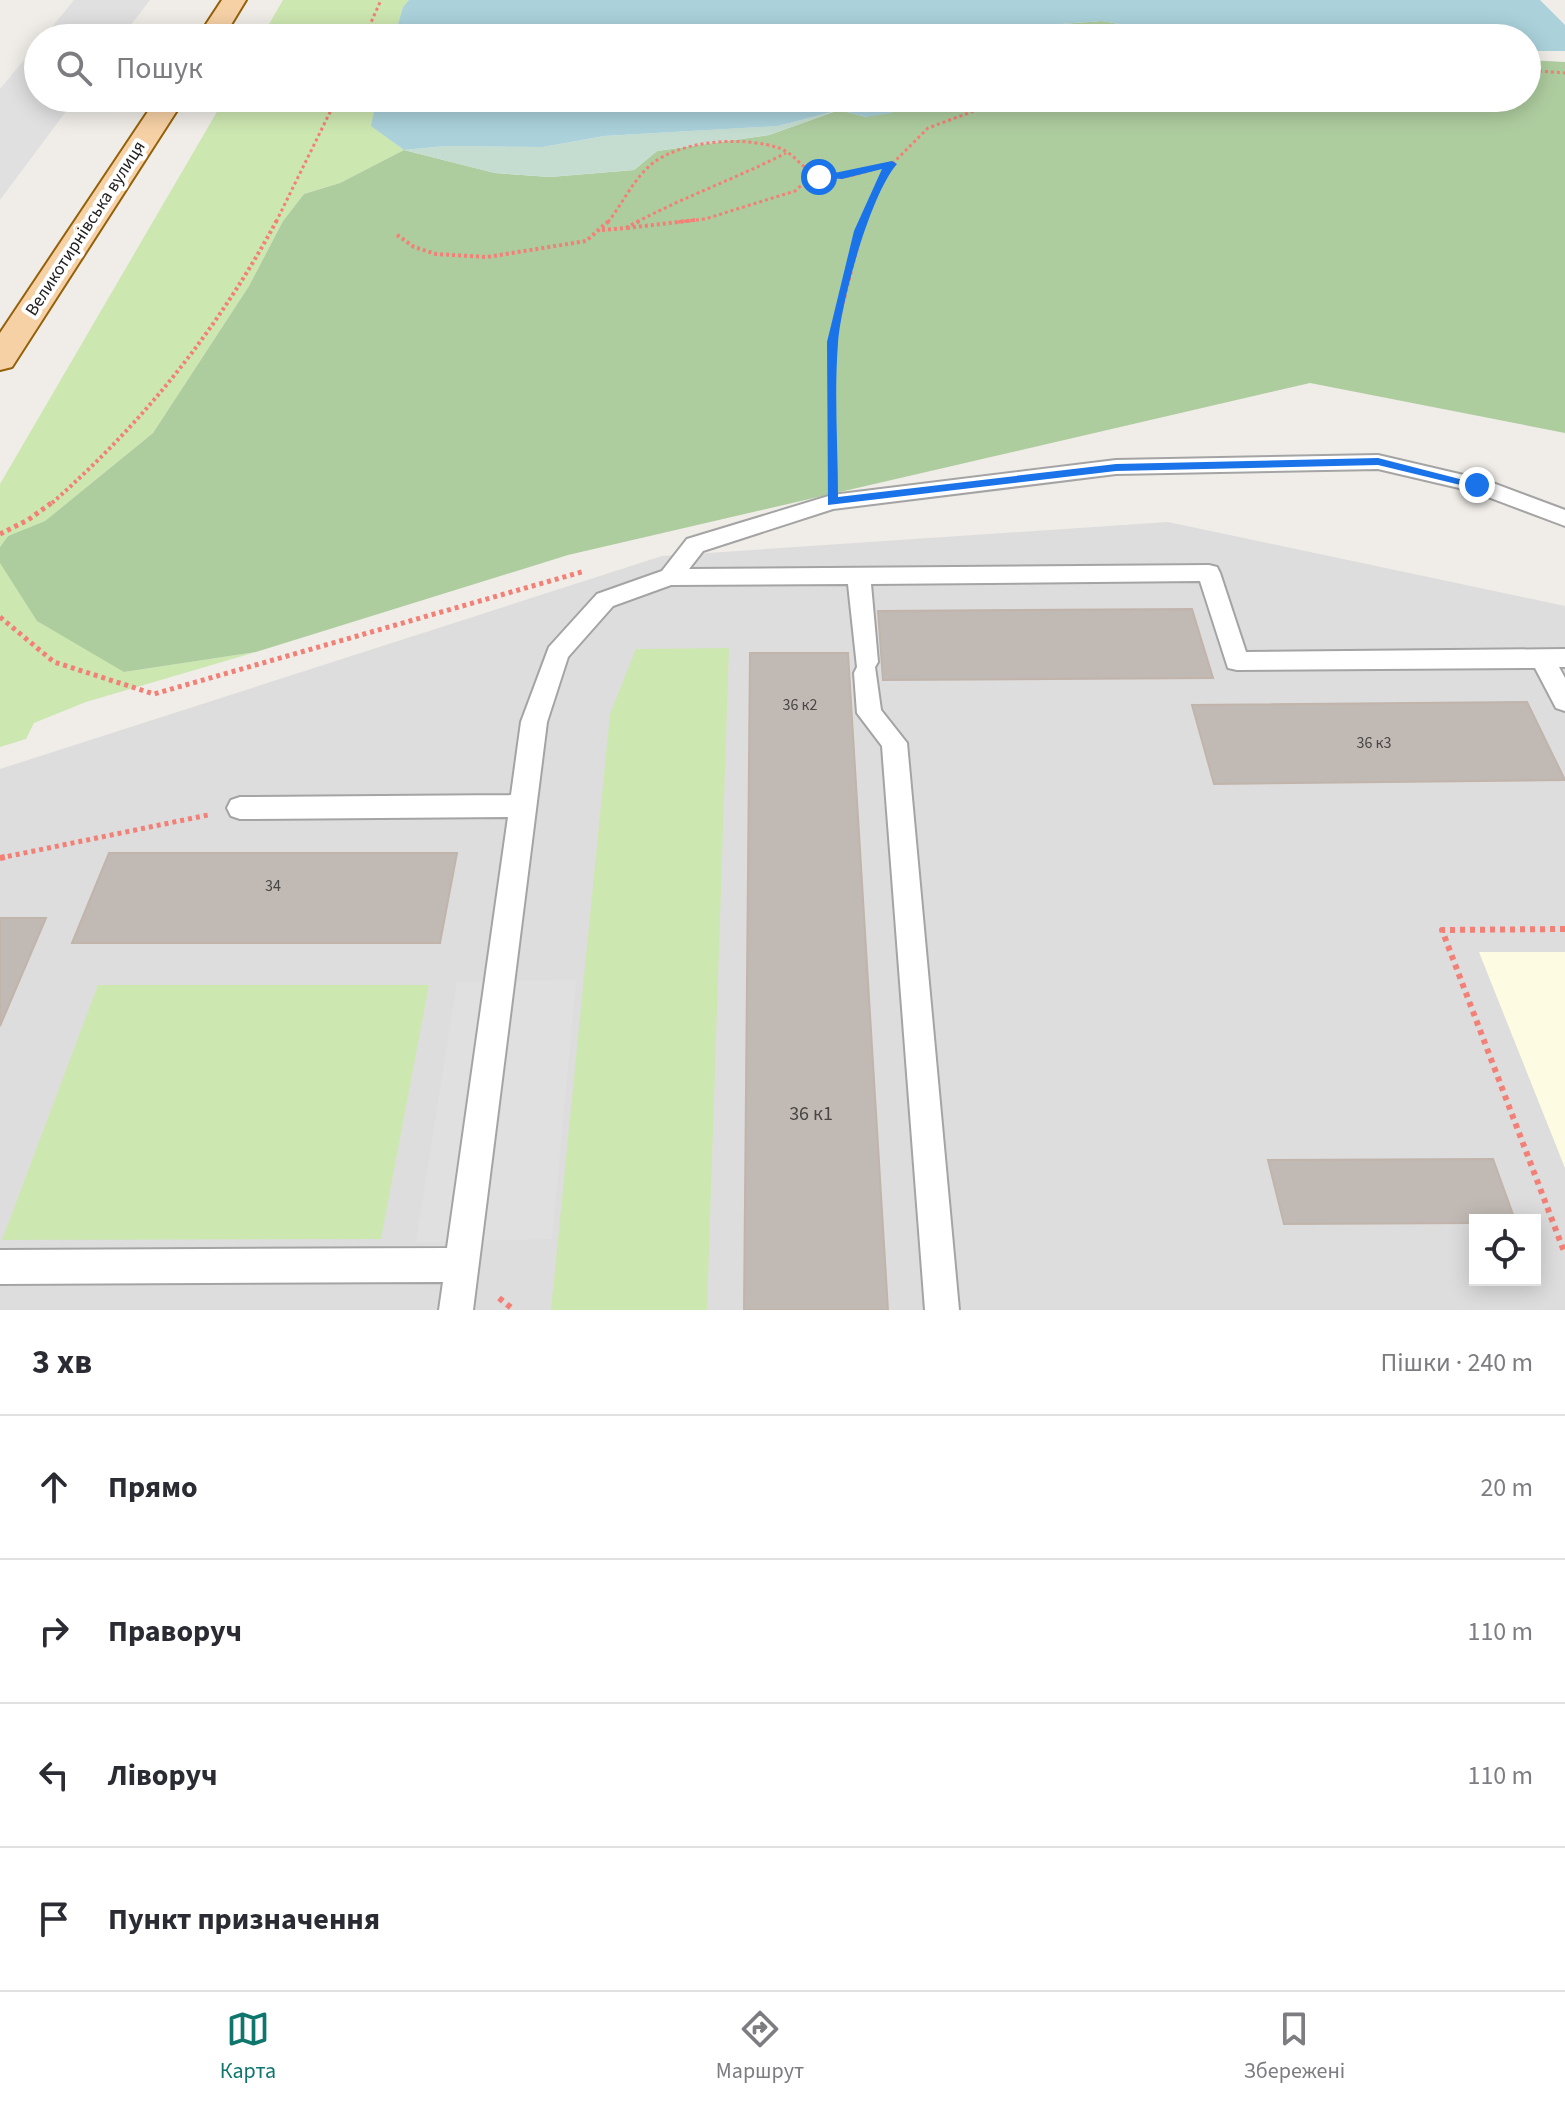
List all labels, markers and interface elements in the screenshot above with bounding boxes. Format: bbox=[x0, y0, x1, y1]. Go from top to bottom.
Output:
search box bbox=[24, 24, 1541, 112]
icon: search bbox=[52, 46, 96, 90]
text: Пошук bbox=[116, 47, 203, 90]
street label: Великотирнівська вулиця bbox=[19, 136, 152, 321]
route start bbox=[801, 159, 837, 195]
route end bbox=[1459, 467, 1495, 503]
house number: 36 к2 bbox=[783, 694, 818, 716]
house number: 36 к3 bbox=[1357, 732, 1392, 754]
house number: 34 bbox=[265, 875, 281, 897]
house number: 36 к1 bbox=[789, 1100, 833, 1128]
map controls bbox=[1469, 1214, 1541, 1286]
button: locate bbox=[1469, 1214, 1541, 1286]
text: 3 хв bbox=[32, 1338, 92, 1387]
text: Пішки · 240 m bbox=[1380, 1344, 1533, 1381]
icon: ahead bbox=[32, 1465, 76, 1509]
text: Прямо bbox=[108, 1466, 198, 1509]
text: 20 m bbox=[1480, 1469, 1533, 1506]
icon: right bbox=[32, 1609, 76, 1653]
text: Праворуч bbox=[108, 1610, 242, 1653]
text: 110 m bbox=[1467, 1613, 1533, 1650]
icon: left bbox=[32, 1753, 76, 1797]
text: Ліворуч bbox=[108, 1754, 218, 1797]
text: 110 m bbox=[1467, 1757, 1533, 1794]
icon: arrive bbox=[32, 1897, 76, 1941]
text: Пункт призначення bbox=[108, 1898, 380, 1941]
tab: Карта bbox=[220, 2007, 276, 2087]
tab: Маршрут bbox=[716, 2007, 804, 2087]
tab: Збережені bbox=[1244, 2007, 1345, 2087]

